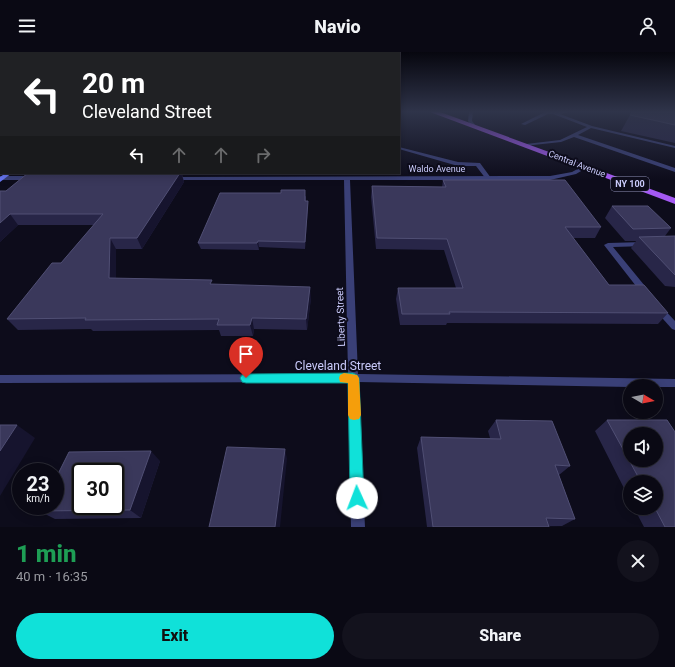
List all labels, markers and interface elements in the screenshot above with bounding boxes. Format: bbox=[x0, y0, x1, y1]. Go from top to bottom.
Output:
icon: menu bbox=[16, 15, 38, 37]
icon: person bbox=[637, 15, 659, 37]
text: Navio bbox=[314, 16, 361, 37]
text: 20 m bbox=[82, 67, 145, 100]
icon: left bbox=[16, 68, 68, 120]
text: Cleveland Street bbox=[82, 101, 212, 122]
icon: left bbox=[126, 144, 148, 166]
icon: ahead bbox=[168, 144, 190, 166]
icon: ahead bbox=[210, 144, 232, 166]
icon: right bbox=[252, 144, 274, 166]
street label: Central Avenue bbox=[547, 149, 607, 180]
street label: Waldo Avenue bbox=[409, 164, 466, 174]
road number: NY 100 bbox=[611, 177, 649, 191]
street label: Liberty Street bbox=[334, 287, 347, 347]
pin bbox=[229, 337, 263, 378]
icon: arrive bbox=[235, 343, 257, 365]
street label: Cleveland Street bbox=[295, 359, 381, 373]
north arrow bbox=[623, 379, 663, 419]
map controls bbox=[623, 379, 663, 515]
button: sound bbox=[623, 427, 663, 467]
speed limit sign: 30 bbox=[72, 463, 124, 515]
text: 23 bbox=[27, 472, 49, 496]
button: layers bbox=[623, 475, 663, 515]
position arrow bbox=[336, 477, 378, 519]
text: km/h bbox=[26, 493, 50, 504]
text: 1 min bbox=[16, 540, 77, 568]
button: close bbox=[617, 540, 659, 582]
text: 40 m · 16:35 bbox=[16, 569, 87, 584]
button: Exit bbox=[16, 613, 334, 659]
button: Share bbox=[342, 613, 659, 659]

